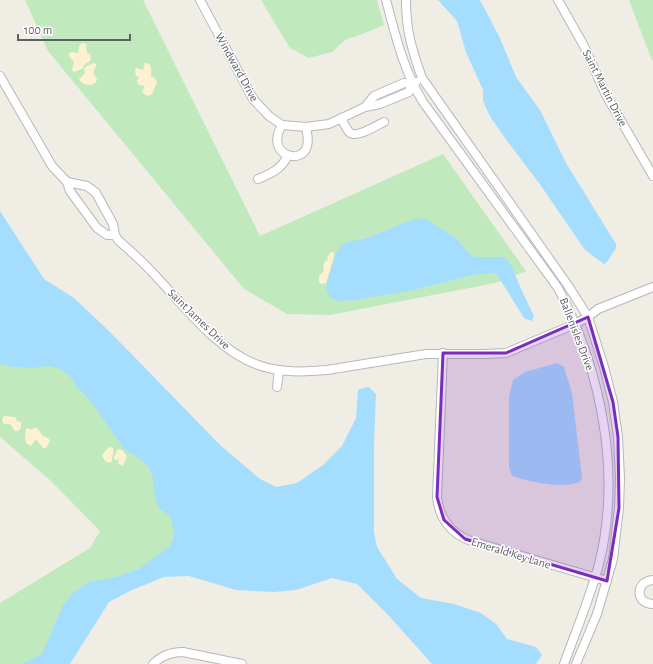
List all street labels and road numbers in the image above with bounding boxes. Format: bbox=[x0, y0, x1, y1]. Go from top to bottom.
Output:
street label: Windward Drive bbox=[213, 31, 261, 103]
street label: Saint Martin Drive bbox=[580, 48, 630, 128]
street label: Saint James Drive bbox=[166, 286, 232, 352]
street label: Ballenisles Drive bbox=[558, 296, 596, 372]
street label: Emerald Key Lane bbox=[470, 535, 552, 572]

